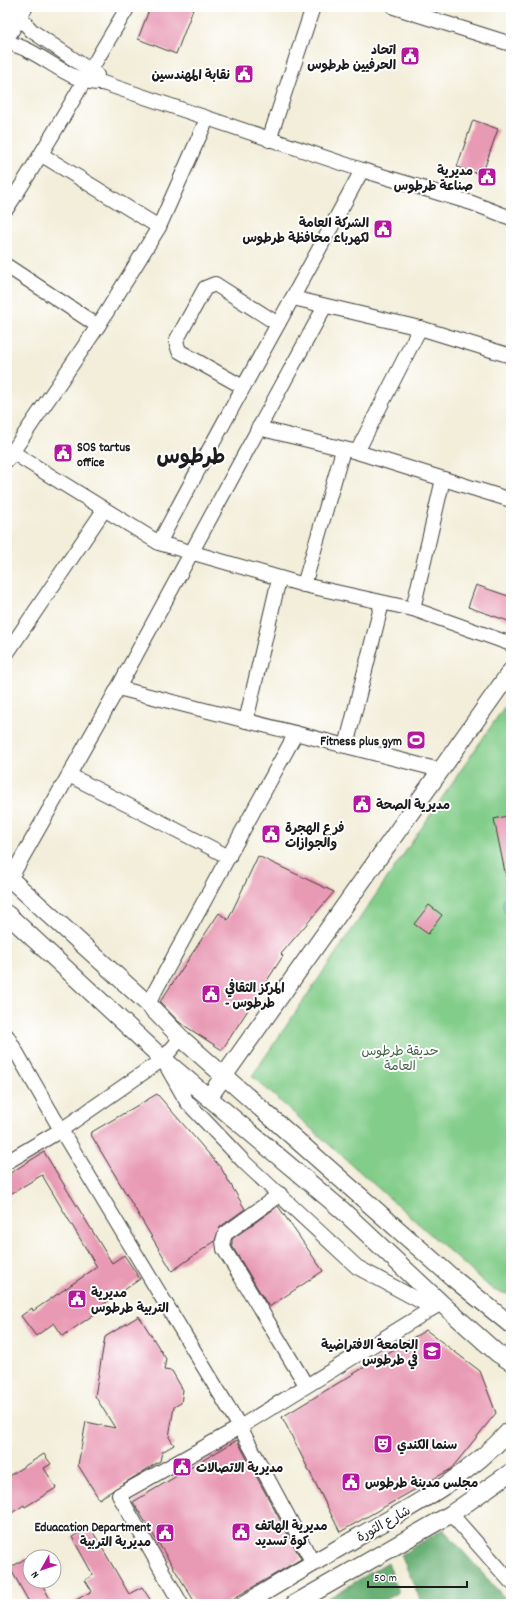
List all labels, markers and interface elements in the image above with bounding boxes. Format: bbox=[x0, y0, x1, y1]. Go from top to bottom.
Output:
place label: اتحاد الحرفيين طرطوس bbox=[307, 42, 396, 76]
public building icon: اتحاد الحرفيين طرطوس bbox=[399, 45, 421, 67]
public building icon: نقابة المهندسين bbox=[233, 63, 255, 85]
place label: نقابة المهندسين bbox=[151, 67, 230, 86]
place label: مديرية صناعة طرطوس bbox=[394, 163, 473, 197]
public building icon: مديرية صناعة طرطوس bbox=[476, 166, 498, 188]
place label: الشركة العامة لكهرباء محافظة طرطوس bbox=[242, 215, 369, 249]
public building icon: الشركة العامة لكهرباء محافظة طرطوس bbox=[372, 218, 394, 240]
place label: SOS tartus office bbox=[77, 439, 131, 473]
public building icon: SOS tartus office bbox=[52, 442, 74, 464]
district label: طرطوس bbox=[157, 444, 225, 474]
sports icon: Fitness plus gym bbox=[405, 729, 427, 751]
place label: Fitness plus gym bbox=[320, 733, 402, 752]
public building icon: مديرية الصحة bbox=[351, 793, 373, 815]
place label: مديرية الصحة bbox=[376, 797, 450, 816]
place label: فرع الهجرة والجوازات bbox=[285, 820, 345, 854]
public building icon: فرع الهجرة والجوازات bbox=[260, 823, 282, 845]
place label: المركز الثقافي - طرطوس bbox=[225, 978, 285, 1014]
public building icon: المركز الثقافي - طرطوس bbox=[200, 983, 222, 1005]
park label: حديقة طرطوس العامة bbox=[361, 1043, 439, 1077]
place label: مديرية التربية طرطوس bbox=[91, 1285, 169, 1319]
public building icon: مديرية التربية طرطوس bbox=[66, 1288, 88, 1310]
place label: الجامعة الافتراضية في طرطوس bbox=[321, 1337, 418, 1371]
school or university icon: الجامعة الافتراضية في طرطوس bbox=[421, 1340, 443, 1362]
theatre icon: سنما الكندي bbox=[372, 1433, 394, 1455]
place label: سنما الكندي bbox=[397, 1437, 457, 1456]
public building icon: مديرية الاتصالات bbox=[171, 1456, 193, 1478]
place label: مديرية الاتصالات bbox=[196, 1460, 283, 1479]
public building icon: مجلس مدينة طرطوس bbox=[340, 1471, 362, 1493]
place label: مجلس مدينة طرطوس bbox=[365, 1475, 478, 1494]
street label: شارع الثورة bbox=[354, 1502, 415, 1548]
place label: مديرية الهاتف كوة تسديد bbox=[255, 1518, 328, 1552]
place label: Eduacation Department مديرية التربية bbox=[34, 1519, 151, 1553]
public building icon: مديرية الهاتف كوة تسديد bbox=[230, 1521, 252, 1543]
public building icon: Eduacation Department مديرية التربية bbox=[154, 1522, 176, 1544]
north arrow bbox=[22, 1549, 62, 1589]
scale bar bbox=[368, 1563, 467, 1589]
text: N bbox=[28, 1566, 44, 1581]
text: 50 m bbox=[374, 1570, 397, 1587]

